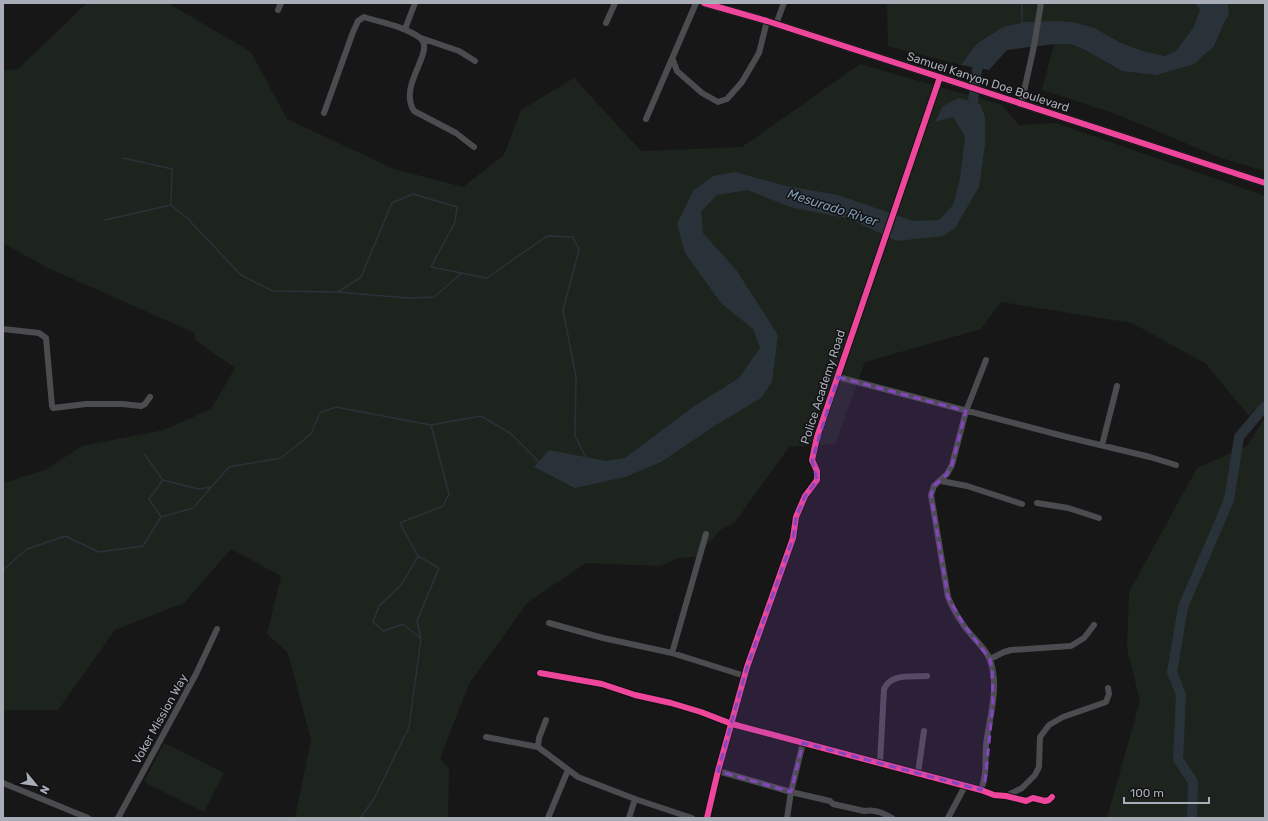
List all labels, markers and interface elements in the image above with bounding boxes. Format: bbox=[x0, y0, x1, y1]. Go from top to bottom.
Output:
street label: Samuel Kanyon Doe Boulevard bbox=[905, 49, 1071, 115]
water label: Mesurado River bbox=[786, 186, 881, 229]
street label: Police Academy Road bbox=[798, 328, 848, 446]
street label: Voker Mission Way bbox=[129, 671, 191, 767]
north arrow bbox=[16, 765, 56, 805]
scale bar bbox=[1124, 779, 1209, 805]
text: N bbox=[37, 783, 52, 796]
text: 100 m bbox=[1130, 786, 1164, 800]

